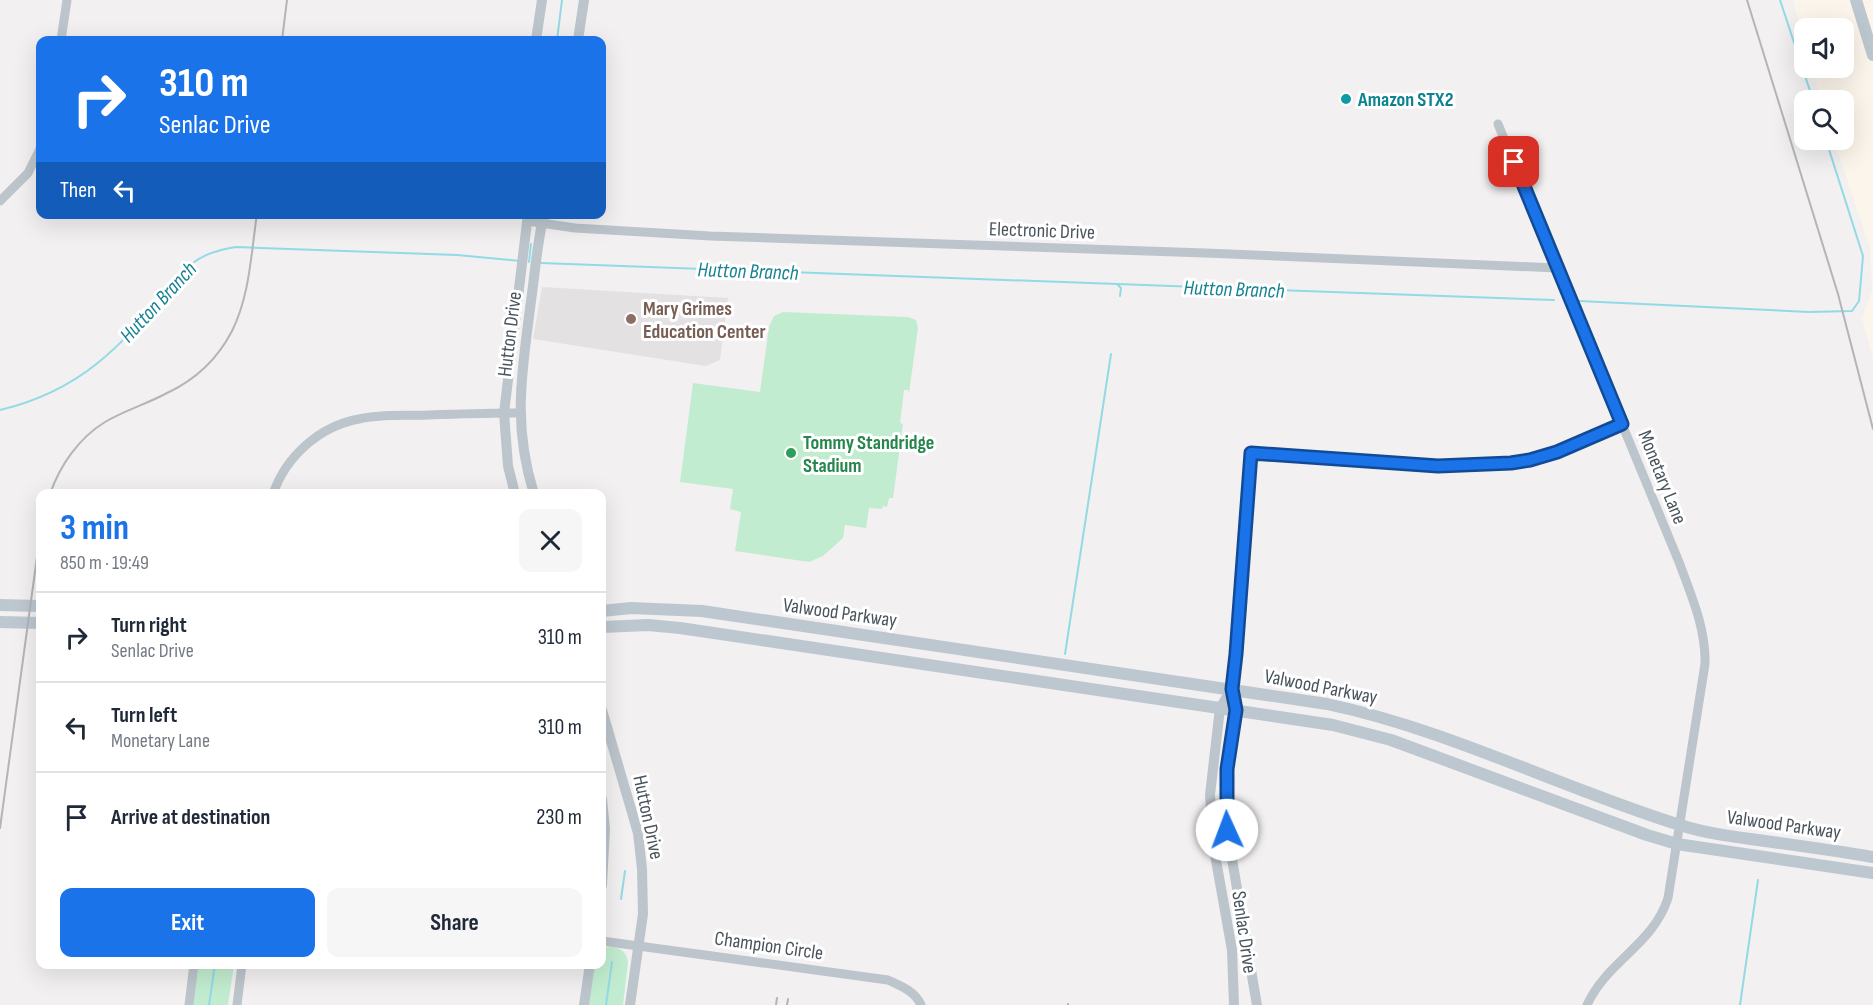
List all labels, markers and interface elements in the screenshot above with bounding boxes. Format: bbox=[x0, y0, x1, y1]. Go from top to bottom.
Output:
map controls bbox=[1794, 18, 1854, 150]
button: sound bbox=[1794, 18, 1854, 78]
text: 310 m bbox=[159, 58, 249, 109]
icon: right bbox=[60, 60, 138, 138]
place label: Amazon STX2 bbox=[1357, 88, 1453, 112]
button: search bbox=[1794, 90, 1854, 150]
marker: Amazon STX2 bbox=[1339, 92, 1353, 106]
text: Senlac Drive bbox=[159, 109, 271, 141]
pin bbox=[1488, 136, 1539, 187]
icon: arrive bbox=[1497, 145, 1530, 178]
icon: left bbox=[108, 174, 141, 207]
text: Then bbox=[60, 177, 96, 204]
street label: Electronic Drive bbox=[989, 217, 1095, 245]
water label: Hutton Branch bbox=[115, 257, 202, 348]
water label: Hutton Branch bbox=[697, 257, 799, 286]
water label: Hutton Branch bbox=[1183, 275, 1285, 304]
street label: Hutton Drive bbox=[493, 290, 527, 378]
place label: Mary Grimes Education Center bbox=[643, 297, 766, 344]
marker: Mary Grimes Education Center bbox=[624, 312, 638, 326]
street label: Monetary Lane bbox=[1632, 427, 1692, 528]
place label: Tommy Standridge Stadium bbox=[803, 431, 934, 478]
marker: Tommy Standridge Stadium bbox=[784, 446, 798, 460]
text: 3 min bbox=[60, 507, 129, 550]
button: close bbox=[519, 509, 582, 572]
text: 850 m · 19:49 bbox=[60, 551, 149, 575]
street label: Valwood Parkway bbox=[781, 593, 899, 633]
text: Turn right bbox=[111, 612, 187, 639]
icon: right bbox=[60, 621, 93, 654]
text: 310 m bbox=[538, 624, 582, 651]
text: Senlac Drive bbox=[111, 639, 194, 663]
street label: Valwood Parkway bbox=[1262, 664, 1380, 710]
text: Turn left bbox=[111, 702, 177, 729]
icon: left bbox=[60, 711, 93, 744]
text: 310 m bbox=[538, 714, 582, 741]
text: Monetary Lane bbox=[111, 729, 210, 753]
street label: Hutton Drive bbox=[627, 773, 669, 862]
position arrow bbox=[1195, 798, 1259, 862]
icon: arrive bbox=[60, 801, 93, 834]
text: Arrive at destination bbox=[111, 804, 270, 831]
text: 230 m bbox=[536, 804, 582, 831]
street label: Valwood Parkway bbox=[1725, 805, 1843, 845]
button: Exit bbox=[60, 888, 315, 957]
button: Share bbox=[327, 888, 582, 957]
street label: Senlac Drive bbox=[1226, 890, 1262, 975]
street label: Champion Circle bbox=[713, 926, 825, 965]

